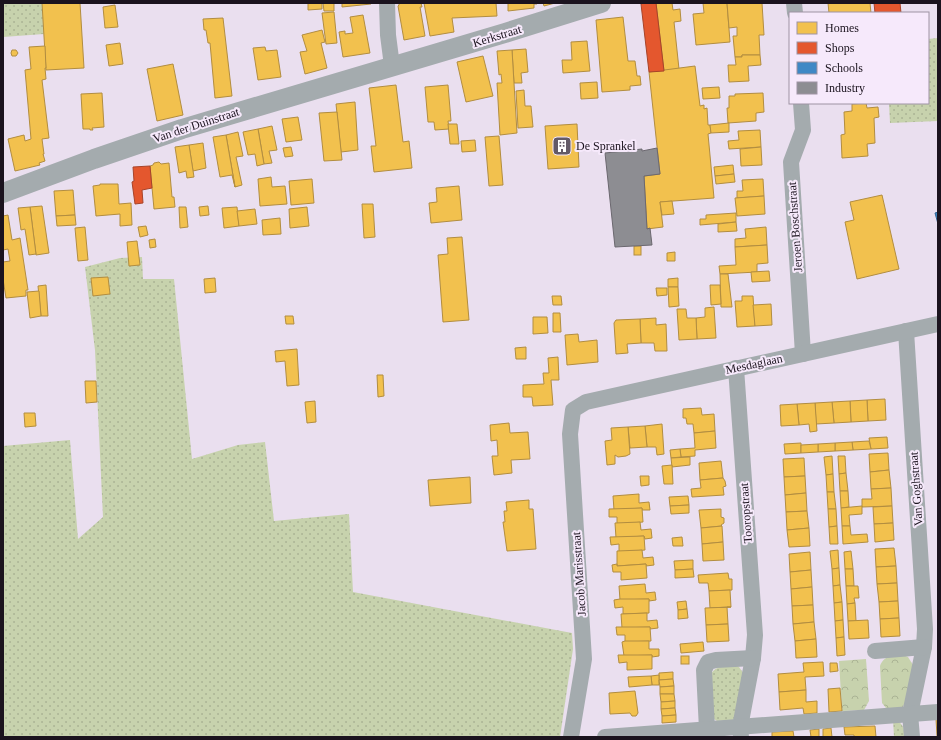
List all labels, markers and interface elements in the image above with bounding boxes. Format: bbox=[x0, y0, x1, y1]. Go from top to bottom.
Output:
legend bbox=[789, 12, 929, 104]
text: Homes bbox=[825, 21, 859, 35]
street label: Kerkstraat bbox=[471, 22, 524, 50]
text: Shops bbox=[825, 41, 855, 55]
text: Schools bbox=[825, 61, 863, 75]
text: Industry bbox=[825, 81, 865, 95]
street label: Van der Duinstraat bbox=[151, 104, 242, 146]
building icon: De Sprankel bbox=[551, 135, 573, 157]
place label: De Sprankel bbox=[576, 139, 636, 153]
street label: Jeroen Boschstraat bbox=[785, 181, 805, 273]
street label: Mesdaglaan bbox=[724, 351, 784, 377]
street label: Van Goghstraat bbox=[906, 451, 926, 527]
street label: Tooropstraat bbox=[737, 482, 755, 544]
street label: Jacob Marisstraat bbox=[569, 531, 589, 617]

